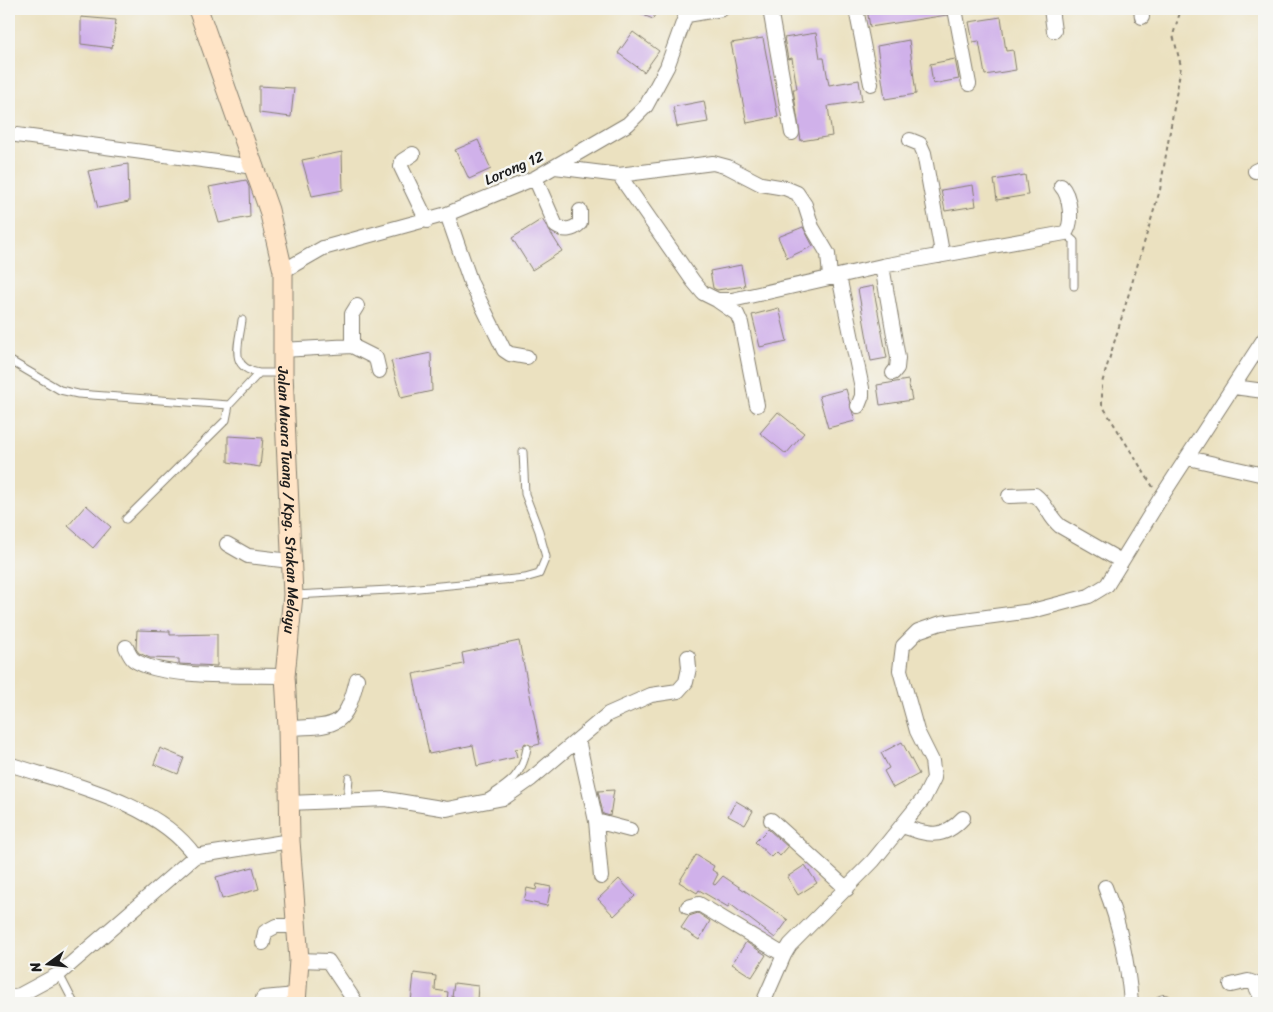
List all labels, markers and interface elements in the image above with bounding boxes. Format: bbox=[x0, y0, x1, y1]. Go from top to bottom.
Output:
street label: Lorong 12 bbox=[480, 143, 548, 193]
street label: Jalan Muara Tuang / Kpg. Stakan Melayu bbox=[270, 365, 306, 635]
north arrow bbox=[22, 940, 72, 990]
text: N bbox=[23, 959, 50, 976]

